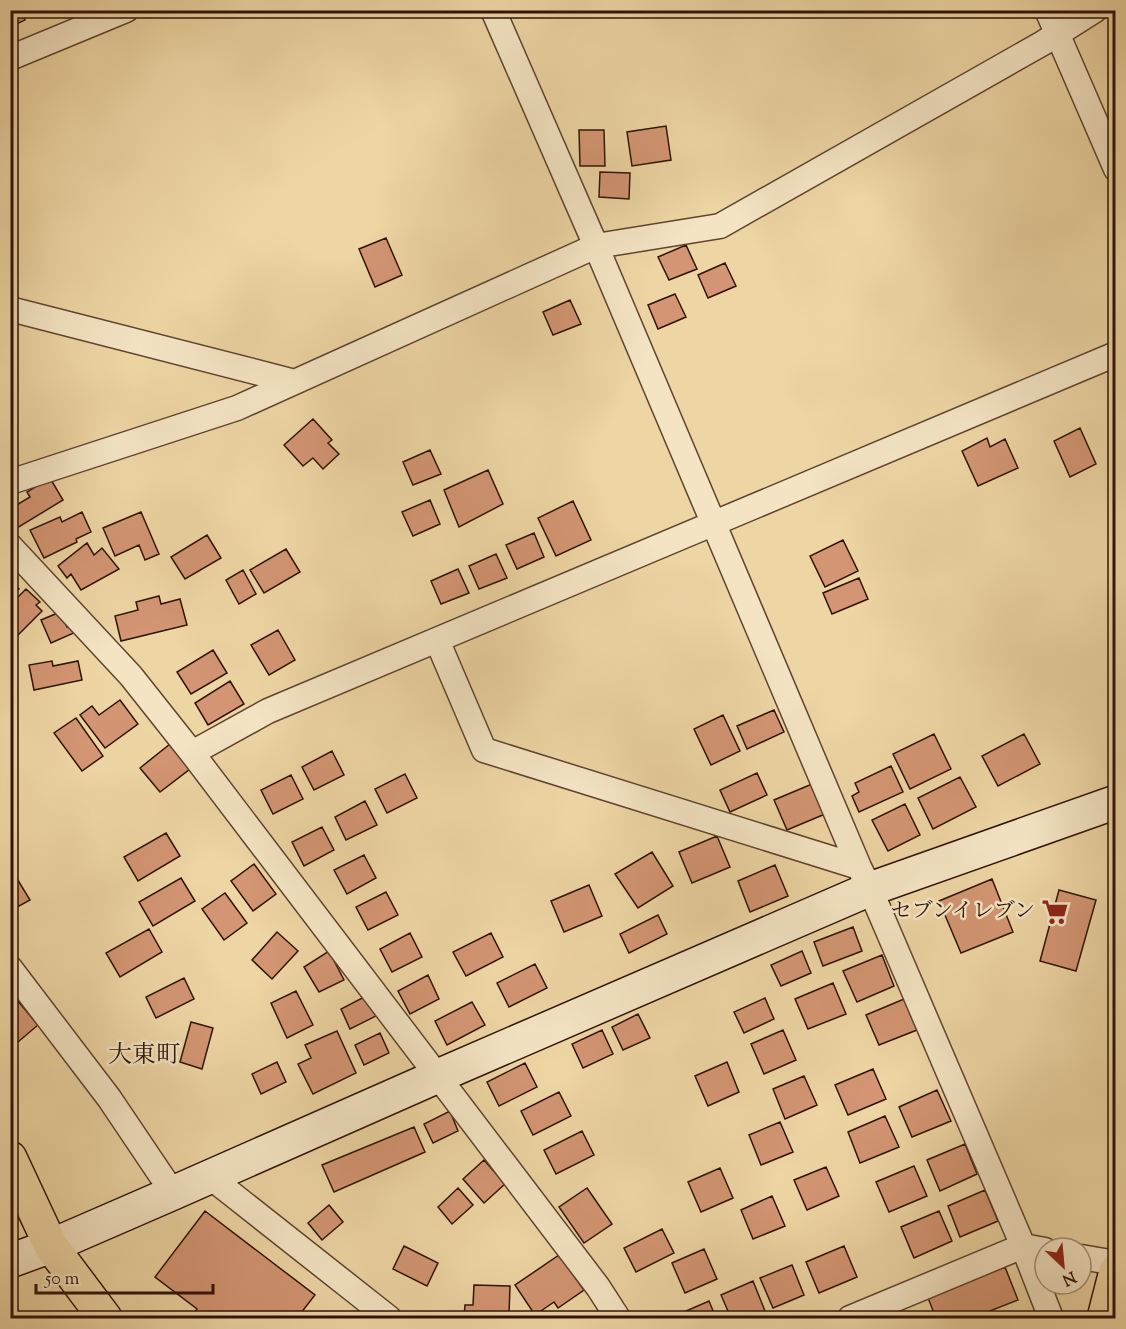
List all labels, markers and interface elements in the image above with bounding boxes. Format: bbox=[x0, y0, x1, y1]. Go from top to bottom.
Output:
place label: セブンイレブン bbox=[891, 897, 1035, 927]
supermarket icon: セブンイレブン bbox=[1040, 897, 1070, 927]
district label: 大東町 bbox=[108, 1039, 180, 1073]
north arrow bbox=[1033, 1236, 1093, 1296]
scale bar bbox=[36, 1257, 213, 1295]
text: N bbox=[1057, 1264, 1079, 1290]
text: 50 m bbox=[44, 1267, 80, 1293]

